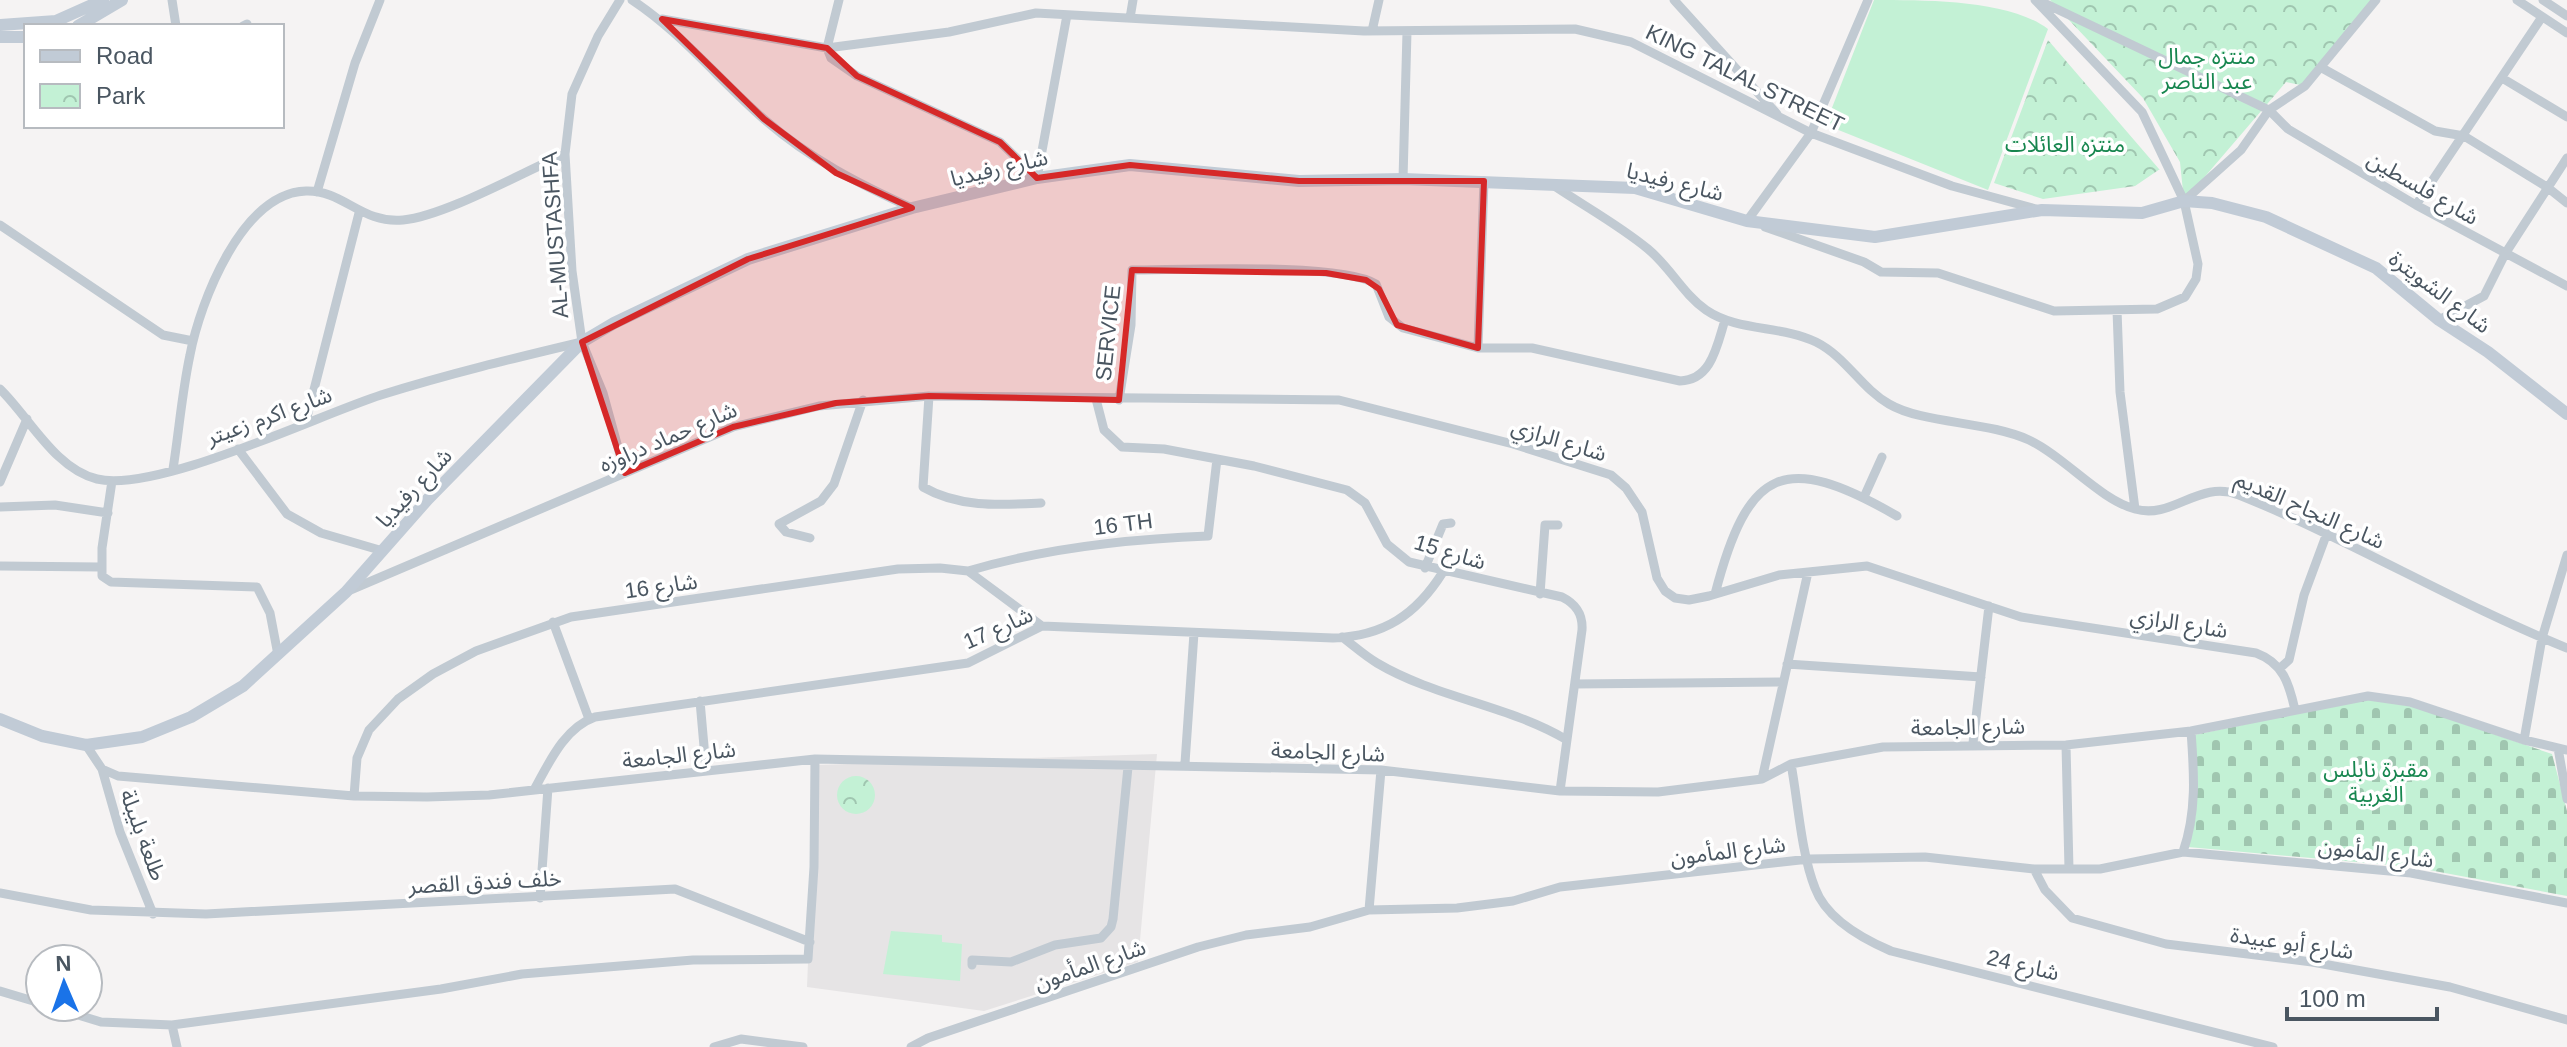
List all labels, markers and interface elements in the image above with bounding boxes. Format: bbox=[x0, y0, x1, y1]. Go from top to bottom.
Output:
street label: KING TALAL STREET bbox=[1642, 19, 1848, 137]
legend bbox=[24, 24, 284, 128]
text: Road bbox=[96, 42, 153, 69]
park label: منتزه جمال عبد الناصر bbox=[2158, 44, 2256, 94]
text: Park bbox=[96, 82, 146, 109]
park label: منتزه العائلات bbox=[2005, 132, 2125, 157]
street label: شارع رفيديا bbox=[948, 145, 1051, 195]
street label: شارع فلسطين bbox=[2361, 146, 2483, 233]
street label: AL-MUSTASHFA bbox=[537, 150, 573, 319]
street label: شارع رفيديا bbox=[1623, 158, 1726, 210]
street label: شارع الشويترة bbox=[2382, 246, 2496, 341]
street label: SERVICE bbox=[1091, 284, 1125, 382]
street label: شارع اكرم زعيتر bbox=[202, 382, 336, 454]
street label: شارع حماد دراوزه bbox=[596, 397, 742, 481]
street label: شارع الرازي bbox=[1507, 414, 1610, 470]
street label: شارع رفيديا bbox=[371, 443, 460, 536]
street label: شارع النجاح القديم bbox=[2230, 466, 2388, 558]
street label: 16 TH bbox=[1092, 508, 1154, 540]
street label: شارع 15 bbox=[1410, 529, 1489, 579]
street label: شارع 16 bbox=[623, 569, 700, 607]
street label: شارع 17 bbox=[959, 602, 1038, 658]
street label: شارع الرازي bbox=[2128, 603, 2229, 647]
street label: شارع الجامعة bbox=[1911, 714, 2025, 744]
street label: شارع الجامعة bbox=[621, 737, 737, 777]
street label: شارع الجامعة bbox=[1270, 738, 1385, 770]
park label: مقبرة نابلس الغربية bbox=[2323, 757, 2429, 807]
street label: طلعة بليبلة bbox=[115, 786, 171, 884]
street label: شارع المأمون bbox=[1669, 831, 1788, 874]
street label: شارع المأمون bbox=[2316, 833, 2435, 876]
street label: خلف فندق القصر bbox=[407, 865, 562, 899]
street label: شارع أبو عبيدة bbox=[2228, 921, 2355, 968]
street label: شارع المأمون bbox=[1031, 934, 1150, 999]
north arrow bbox=[24, 943, 104, 1023]
street label: شارع 24 bbox=[1983, 945, 2062, 989]
text: N bbox=[55, 951, 72, 976]
scale bar bbox=[2287, 971, 2437, 1021]
text: 100 m bbox=[2299, 985, 2366, 1012]

